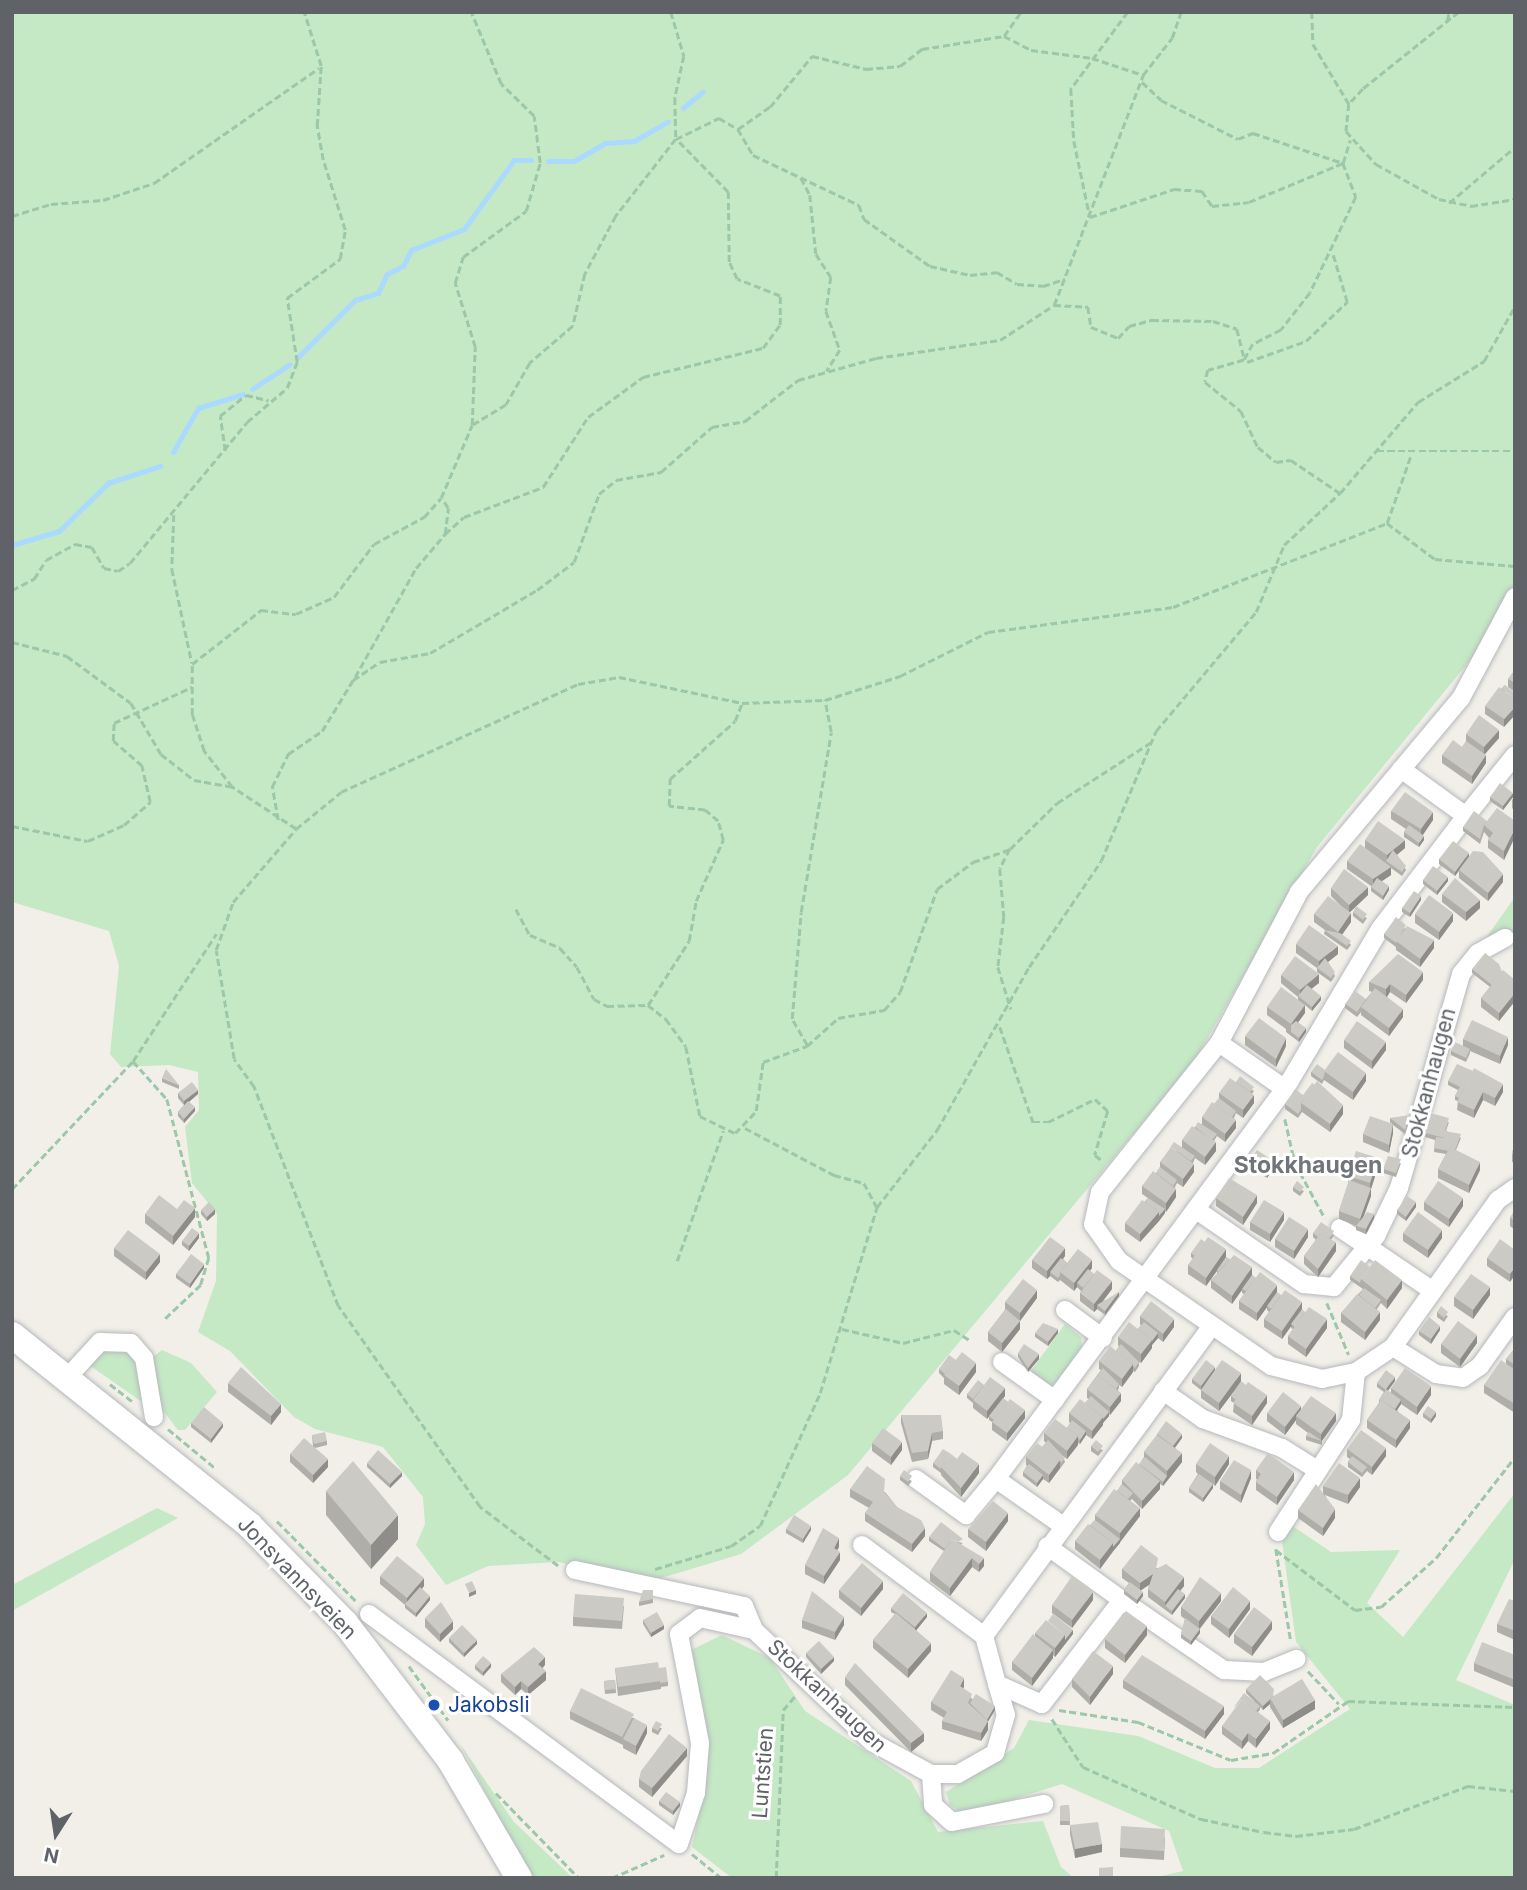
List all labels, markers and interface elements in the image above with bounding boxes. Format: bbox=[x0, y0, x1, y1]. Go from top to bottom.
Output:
street label: Stokkanhaugen bbox=[1397, 1005, 1461, 1161]
district label: Stokkhaugen bbox=[1234, 1151, 1382, 1179]
street label: Jonsvannsveien bbox=[232, 1511, 362, 1645]
street label: Stokkanhaugen bbox=[762, 1634, 892, 1758]
place label: Jakobsli bbox=[448, 1692, 530, 1718]
marker: Jakobsli bbox=[426, 1697, 442, 1713]
street label: Luntstien bbox=[747, 1727, 779, 1819]
north arrow bbox=[21, 1799, 91, 1869]
text: N bbox=[42, 1842, 61, 1868]

